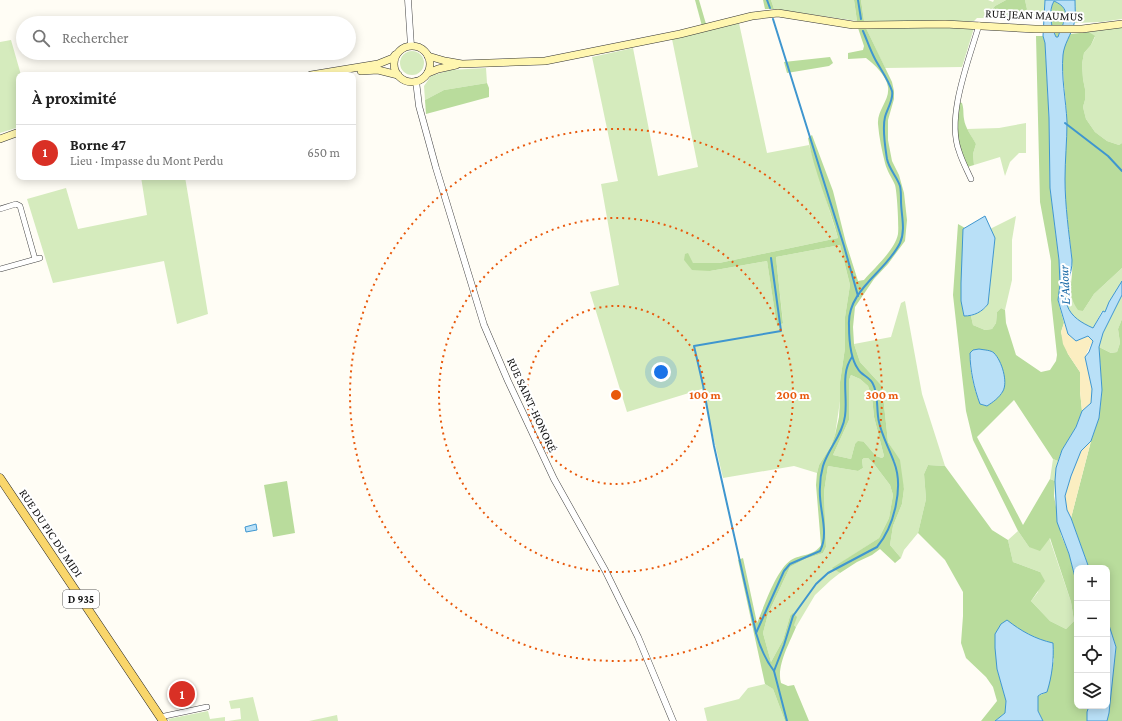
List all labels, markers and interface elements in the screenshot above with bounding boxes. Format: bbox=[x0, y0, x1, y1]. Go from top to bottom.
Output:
street label: RUE JEAN MAUMUS bbox=[985, 6, 1084, 24]
search box bbox=[16, 16, 356, 60]
icon: search bbox=[30, 27, 52, 49]
text: Rechercher bbox=[62, 30, 129, 46]
text: À proximité bbox=[32, 89, 116, 108]
text: Borne 47 bbox=[70, 137, 126, 153]
text: 1 bbox=[43, 145, 47, 160]
text: 650 m bbox=[307, 145, 340, 160]
text: Lieu · Impasse du Mont Perdu bbox=[70, 153, 223, 168]
water label: L'Adour bbox=[1056, 264, 1073, 305]
street label: RUE SAINT-HONORÉ bbox=[504, 356, 560, 455]
your location bbox=[651, 362, 671, 382]
centre of rings bbox=[609, 388, 623, 402]
text: 100 m bbox=[689, 388, 722, 402]
text: 200 m bbox=[776, 388, 810, 402]
text: 300 m bbox=[866, 388, 899, 402]
street label: RUE DU PIC DU MIDI bbox=[16, 486, 86, 580]
map controls bbox=[1074, 565, 1110, 709]
button: + bbox=[1074, 565, 1110, 601]
road number: D 935 bbox=[63, 590, 99, 608]
button: − bbox=[1074, 601, 1110, 637]
button: locate bbox=[1074, 637, 1110, 673]
button: layers bbox=[1074, 673, 1110, 709]
pin: 1 bbox=[169, 679, 195, 709]

